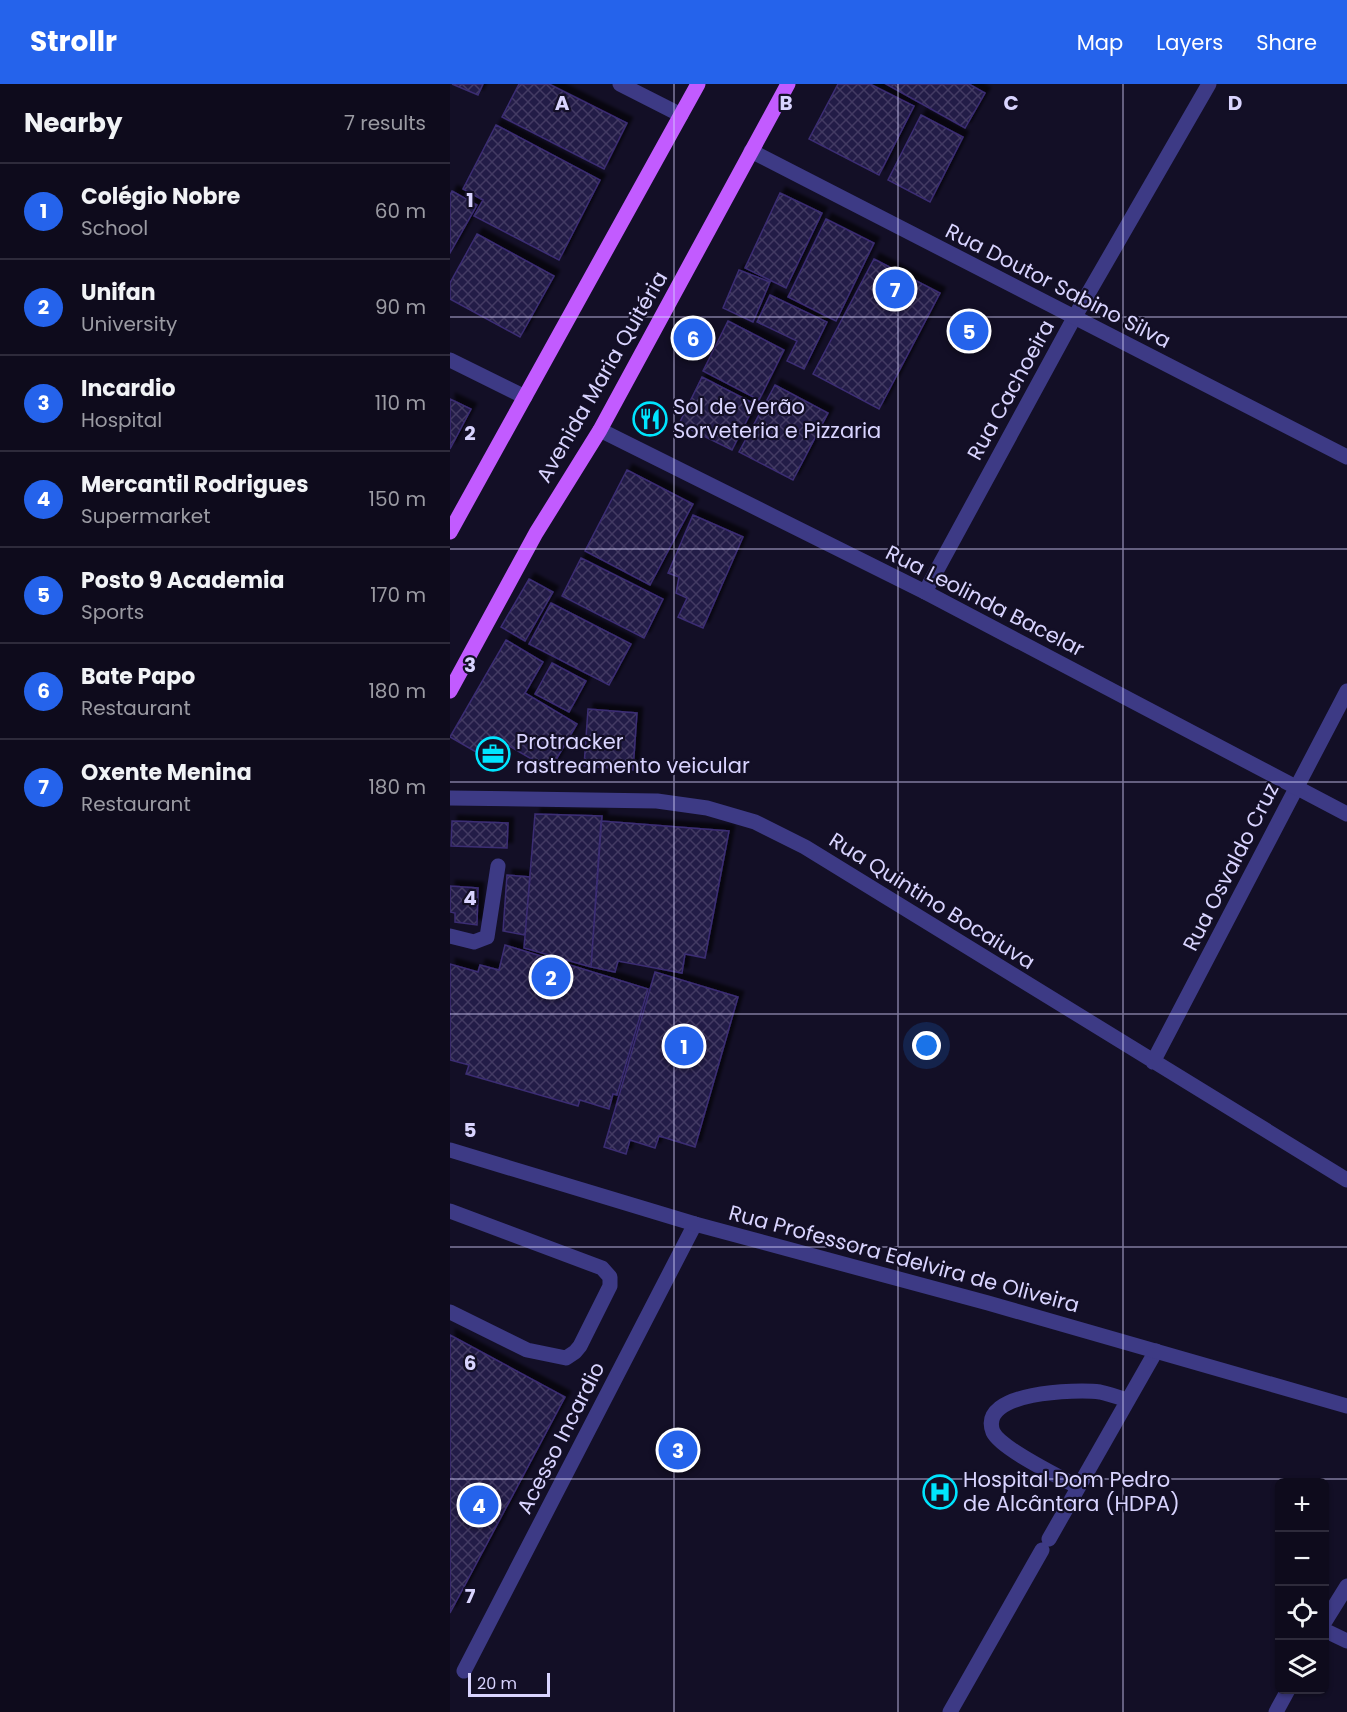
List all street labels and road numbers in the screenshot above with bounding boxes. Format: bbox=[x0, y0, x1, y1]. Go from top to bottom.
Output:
street label: Rua Doutor Sabino Silva bbox=[941, 216, 1176, 355]
street label: Avenida Maria Quitéria bbox=[529, 266, 674, 488]
street label: Rua Cachoeira bbox=[960, 314, 1061, 465]
street label: Rua Leolinda Bacelar bbox=[881, 538, 1090, 663]
street label: Rua Osvaldo Cruz bbox=[1176, 778, 1285, 956]
street label: Rua Quintino Bocaiuva bbox=[824, 825, 1041, 976]
street label: Rua Professora Edelvira de Oliveira bbox=[726, 1198, 1083, 1319]
street label: Acesso Incardio bbox=[510, 1357, 611, 1519]

